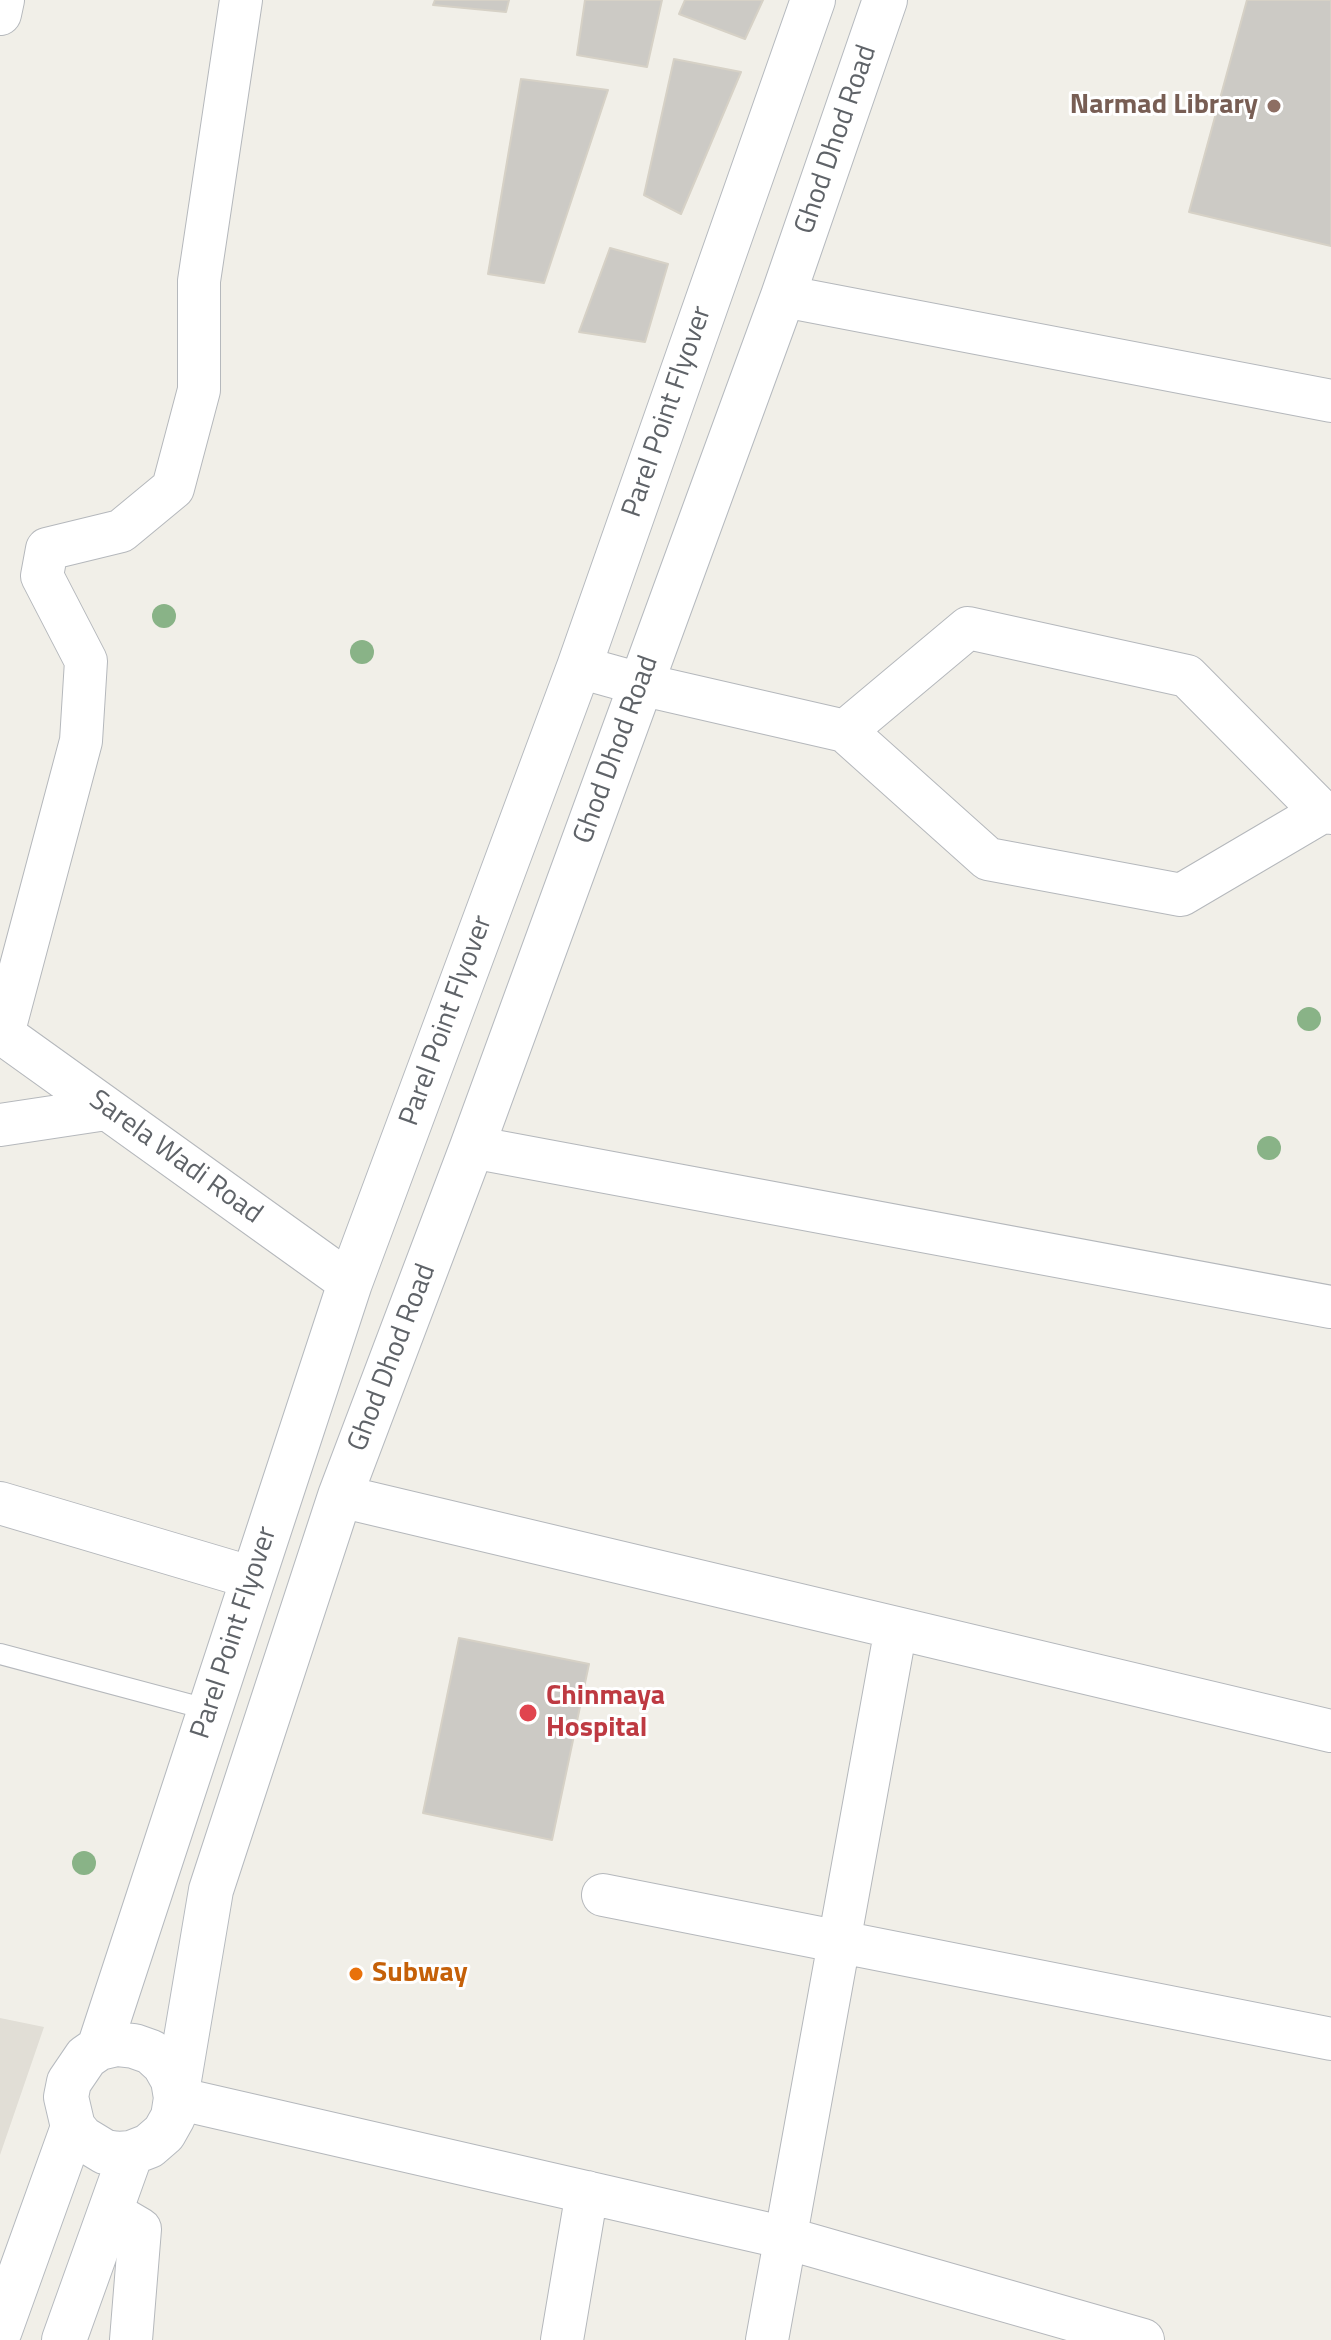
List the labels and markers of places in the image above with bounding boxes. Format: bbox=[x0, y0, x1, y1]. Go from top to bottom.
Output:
place label: Narmad Library bbox=[1070, 89, 1258, 123]
marker: Narmad Library bbox=[1265, 97, 1283, 115]
place label: Chinmaya Hospital bbox=[546, 1680, 665, 1746]
marker: Chinmaya Hospital bbox=[517, 1702, 539, 1724]
place label: Subway bbox=[372, 1957, 468, 1991]
marker: Subway bbox=[347, 1965, 365, 1983]

